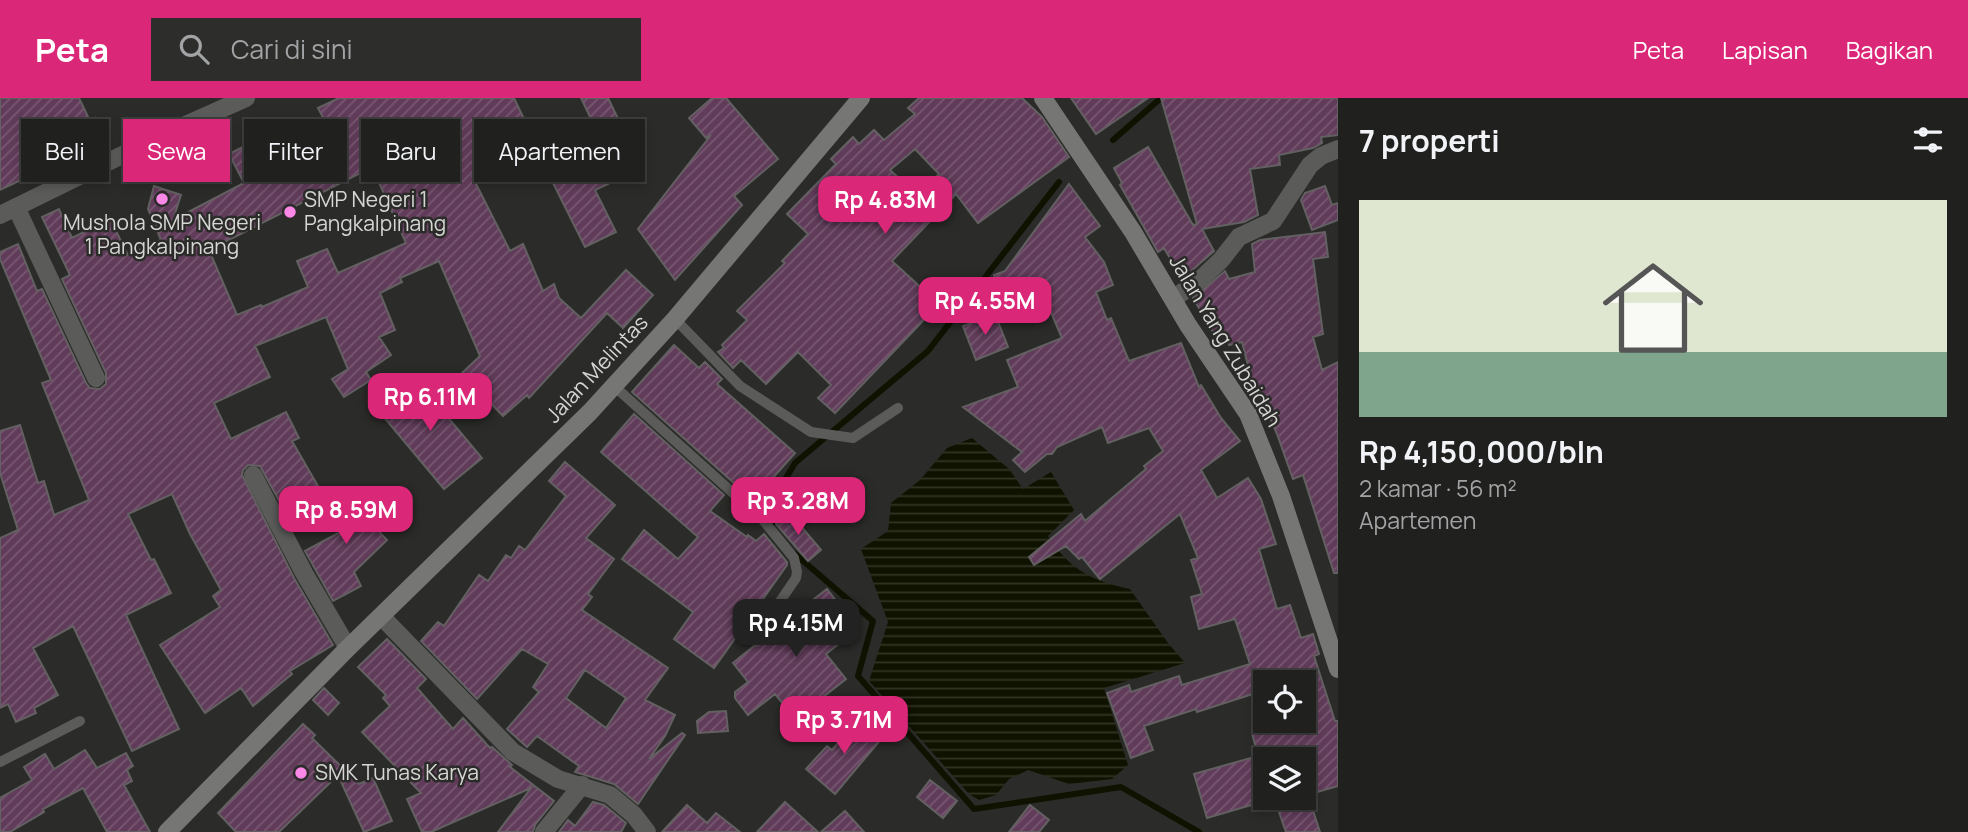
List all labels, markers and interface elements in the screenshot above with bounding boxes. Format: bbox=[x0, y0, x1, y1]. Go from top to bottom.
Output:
search box bbox=[151, 18, 641, 81]
text: Peta bbox=[35, 27, 109, 72]
icon: search bbox=[175, 30, 213, 68]
text: Cari di sini bbox=[231, 31, 353, 67]
text: Peta bbox=[1633, 33, 1684, 66]
text: Lapisan bbox=[1722, 33, 1808, 66]
text: Bagikan bbox=[1846, 33, 1933, 66]
chip: Beli bbox=[21, 119, 109, 182]
chip: Sewa bbox=[123, 119, 230, 182]
chip: Filter bbox=[244, 119, 347, 182]
chip: Baru bbox=[361, 119, 460, 182]
chip: Apartemen bbox=[474, 119, 645, 182]
text: 7 properti bbox=[1359, 120, 1500, 161]
icon: filters bbox=[1909, 121, 1947, 159]
pin: Rp 4.83M bbox=[813, 176, 957, 236]
text: Rp 4.83M bbox=[834, 183, 936, 215]
place label: SMP Negeri 1 Pangkalpinang bbox=[304, 185, 446, 237]
marker: Mushola SMP Negeri 1 Pangkalpinang bbox=[154, 191, 170, 207]
marker: SMP Negeri 1 Pangkalpinang bbox=[282, 204, 298, 220]
place label: Mushola SMP Negeri 1 Pangkalpinang bbox=[63, 208, 261, 260]
icon: home bbox=[1590, 245, 1716, 371]
street label: Jalan Yang Zubaidah bbox=[1163, 249, 1288, 432]
pin: Rp 4.55M bbox=[913, 278, 1057, 337]
text: Rp 4.55M bbox=[934, 284, 1036, 316]
street label: Jalan Melintas bbox=[539, 308, 654, 428]
pin: Rp 6.11M bbox=[358, 374, 502, 433]
text: Rp 6.11M bbox=[384, 380, 476, 412]
text: Rp 4,150,000/bln bbox=[1359, 431, 1604, 472]
text: 2 kamar · 56 m² bbox=[1359, 472, 1517, 504]
pin: Rp 3.28M bbox=[726, 478, 870, 537]
text: Rp 3.28M bbox=[747, 484, 849, 516]
pin: Rp 8.59M bbox=[274, 486, 418, 546]
text: Rp 8.59M bbox=[295, 493, 397, 525]
text: Apartemen bbox=[1359, 504, 1476, 536]
pin: Rp 4.15M bbox=[724, 600, 868, 659]
text: Rp 4.15M bbox=[749, 606, 843, 638]
map controls bbox=[1253, 670, 1316, 810]
button: locate bbox=[1253, 670, 1316, 733]
pin: Rp 3.71M bbox=[772, 696, 916, 756]
text: Rp 3.71M bbox=[796, 703, 892, 735]
button: layers bbox=[1253, 747, 1316, 810]
place label: SMK Tunas Karya bbox=[315, 758, 479, 786]
marker: SMK Tunas Karya bbox=[293, 765, 309, 781]

